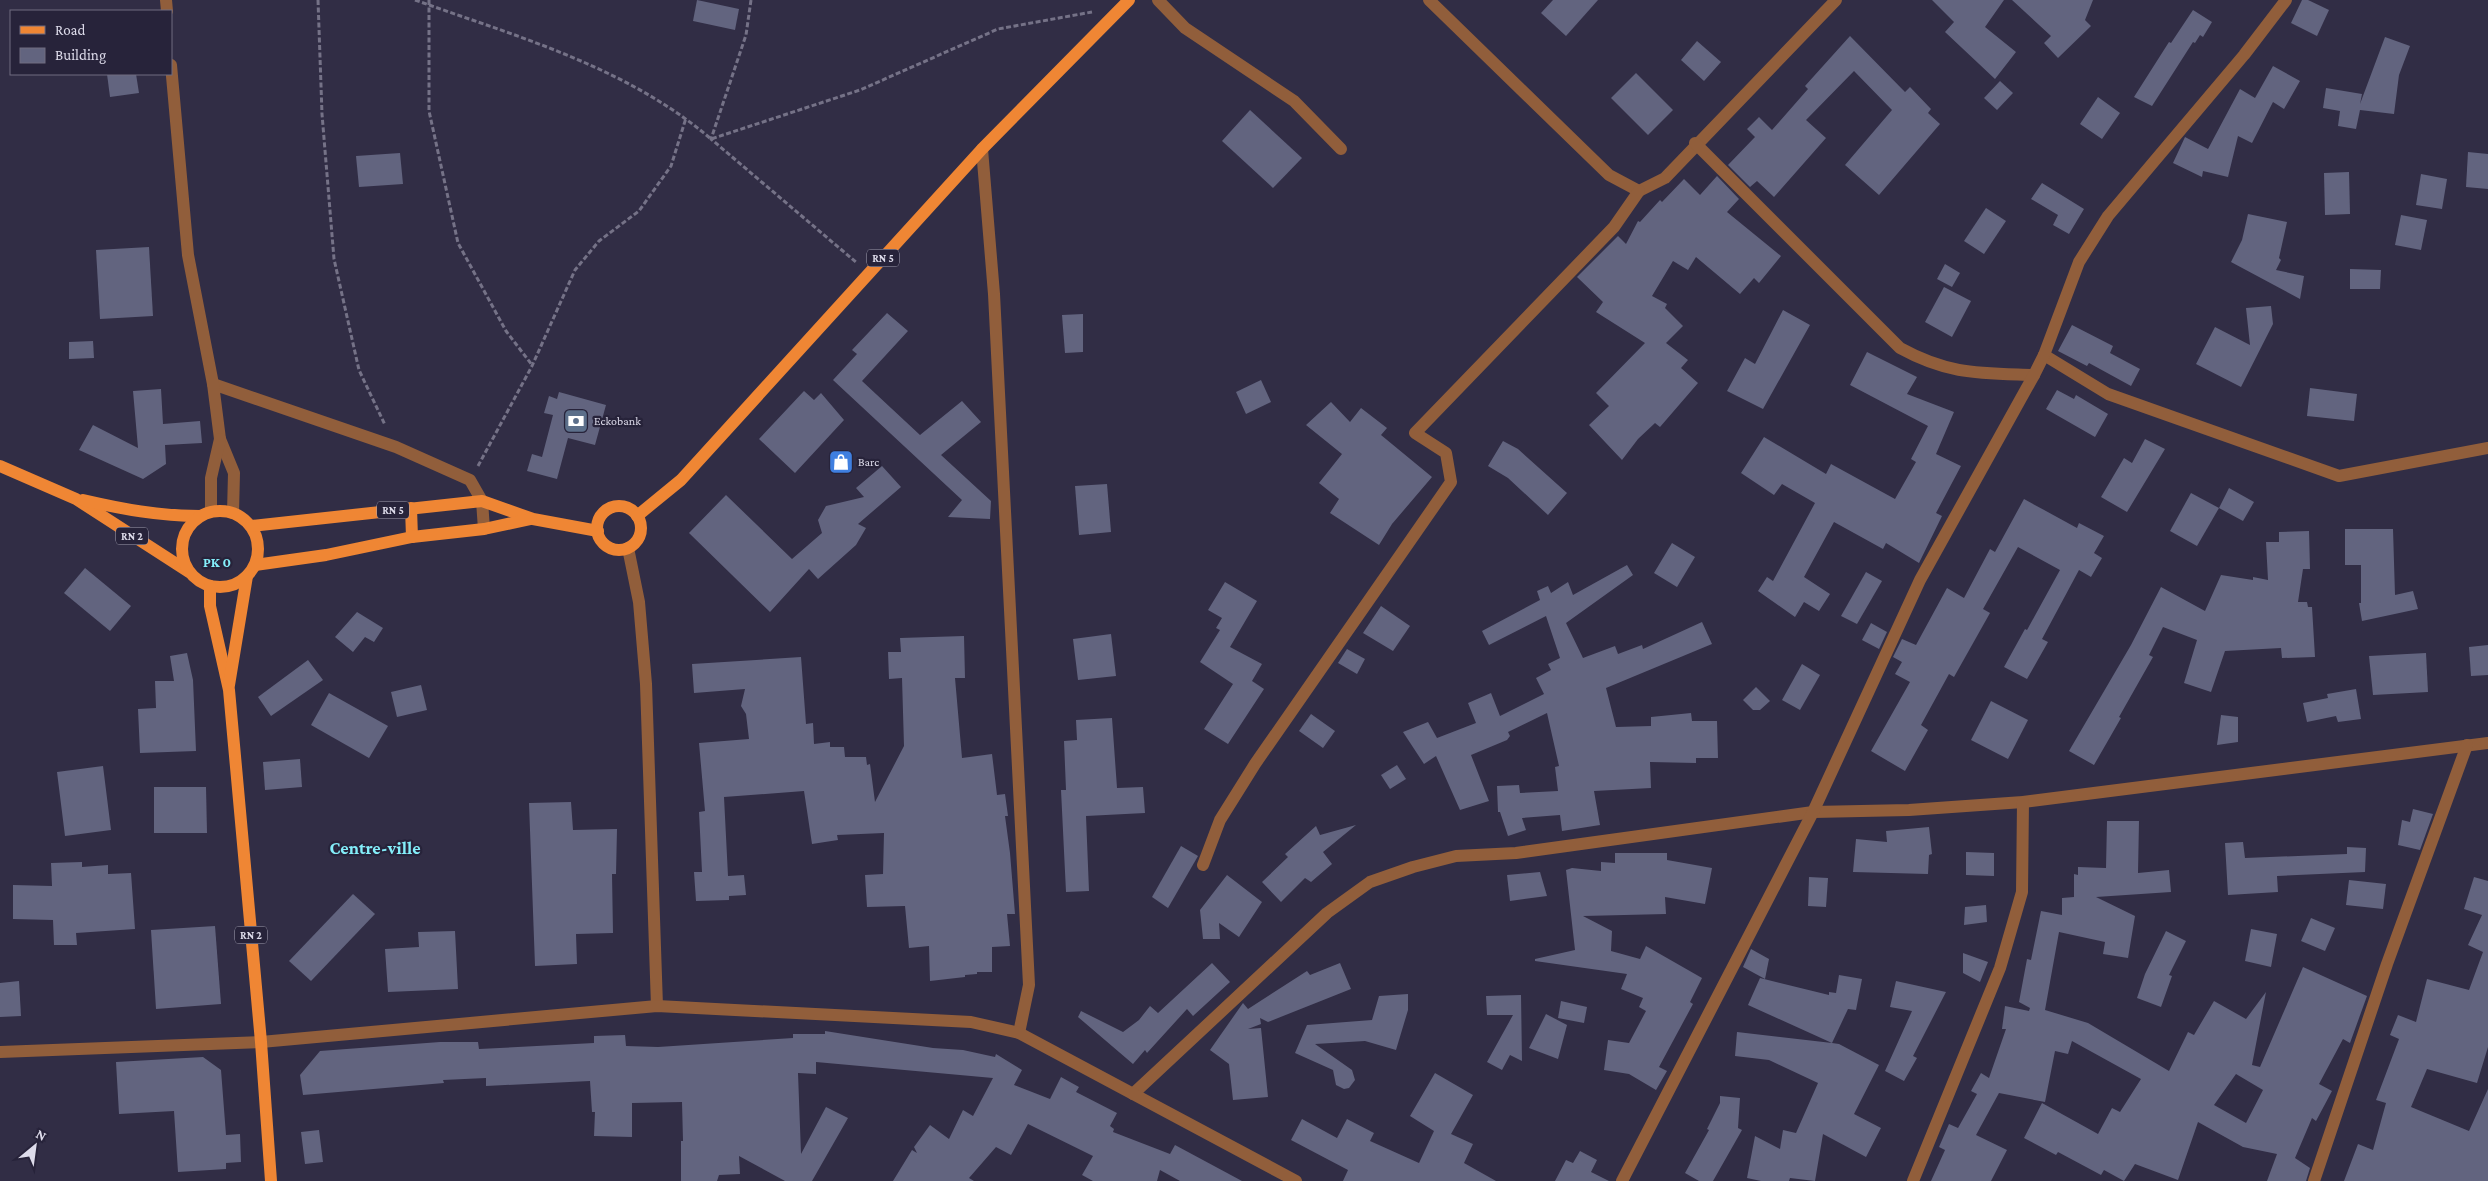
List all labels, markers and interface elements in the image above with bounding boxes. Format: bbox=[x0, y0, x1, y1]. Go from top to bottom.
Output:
legend bbox=[10, 10, 172, 75]
text: Road bbox=[55, 22, 86, 38]
text: Building bbox=[55, 47, 106, 64]
road number: RN 5 bbox=[867, 250, 899, 266]
bank icon: Eckobank bbox=[563, 408, 589, 434]
place label: Eckobank bbox=[594, 414, 641, 428]
shop icon: Barc bbox=[828, 449, 854, 475]
place label: Barc bbox=[858, 455, 879, 469]
road number: RN 5 bbox=[377, 502, 409, 518]
road number: RN 2 bbox=[116, 528, 148, 544]
district label: PK 0 bbox=[203, 554, 231, 570]
district label: Centre-ville bbox=[329, 838, 421, 858]
road number: RN 2 bbox=[235, 926, 267, 944]
north arrow bbox=[10, 1121, 60, 1171]
text: N bbox=[33, 1125, 50, 1144]

